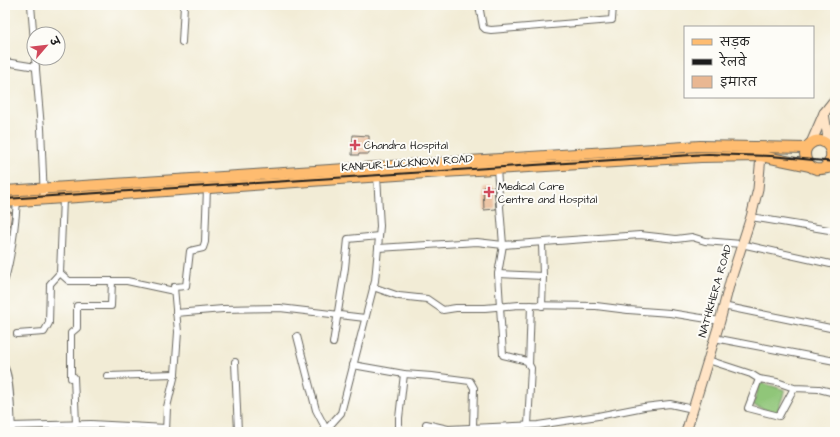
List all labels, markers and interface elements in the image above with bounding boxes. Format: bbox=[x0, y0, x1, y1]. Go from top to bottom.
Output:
north arrow bbox=[26, 26, 66, 66]
legend bbox=[684, 26, 814, 98]
text: उ bbox=[46, 34, 64, 50]
text: सड़क bbox=[719, 34, 751, 51]
text: रेलवे bbox=[718, 51, 747, 71]
text: इमारत bbox=[720, 74, 758, 91]
place label: Chandra Hospital bbox=[364, 138, 448, 153]
marker: Chandra Hospital bbox=[349, 139, 361, 151]
street label: KANPUR-LUCKNOW ROAD bbox=[341, 151, 473, 175]
place label: Medical Care Centre and Hospital bbox=[498, 179, 597, 207]
marker: Medical Care Centre and Hospital bbox=[483, 186, 495, 198]
street label: NATHKHERA ROAD bbox=[695, 243, 735, 339]

